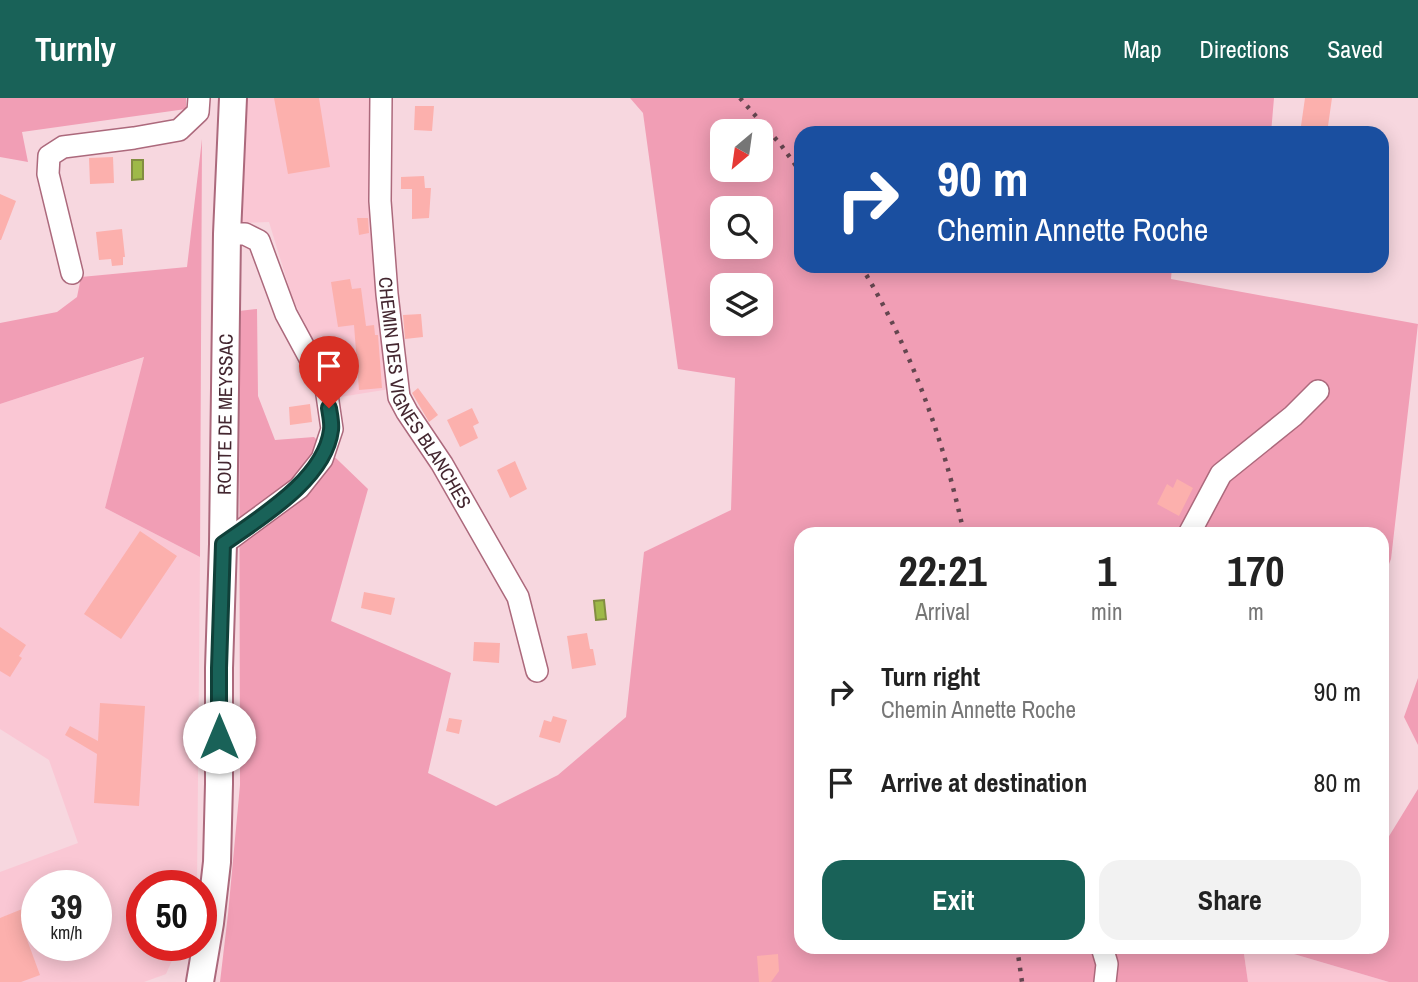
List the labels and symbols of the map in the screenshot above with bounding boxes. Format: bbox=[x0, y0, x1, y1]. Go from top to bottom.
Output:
north arrow bbox=[710, 119, 774, 182]
street label: CHEMIN DES VIGNES BLANCHES bbox=[373, 276, 478, 513]
street label: ROUTE DE MEYSSAC bbox=[211, 334, 239, 495]
pin bbox=[299, 336, 359, 408]
position arrow bbox=[182, 700, 256, 774]
speed limit sign: 50 bbox=[126, 870, 217, 961]

